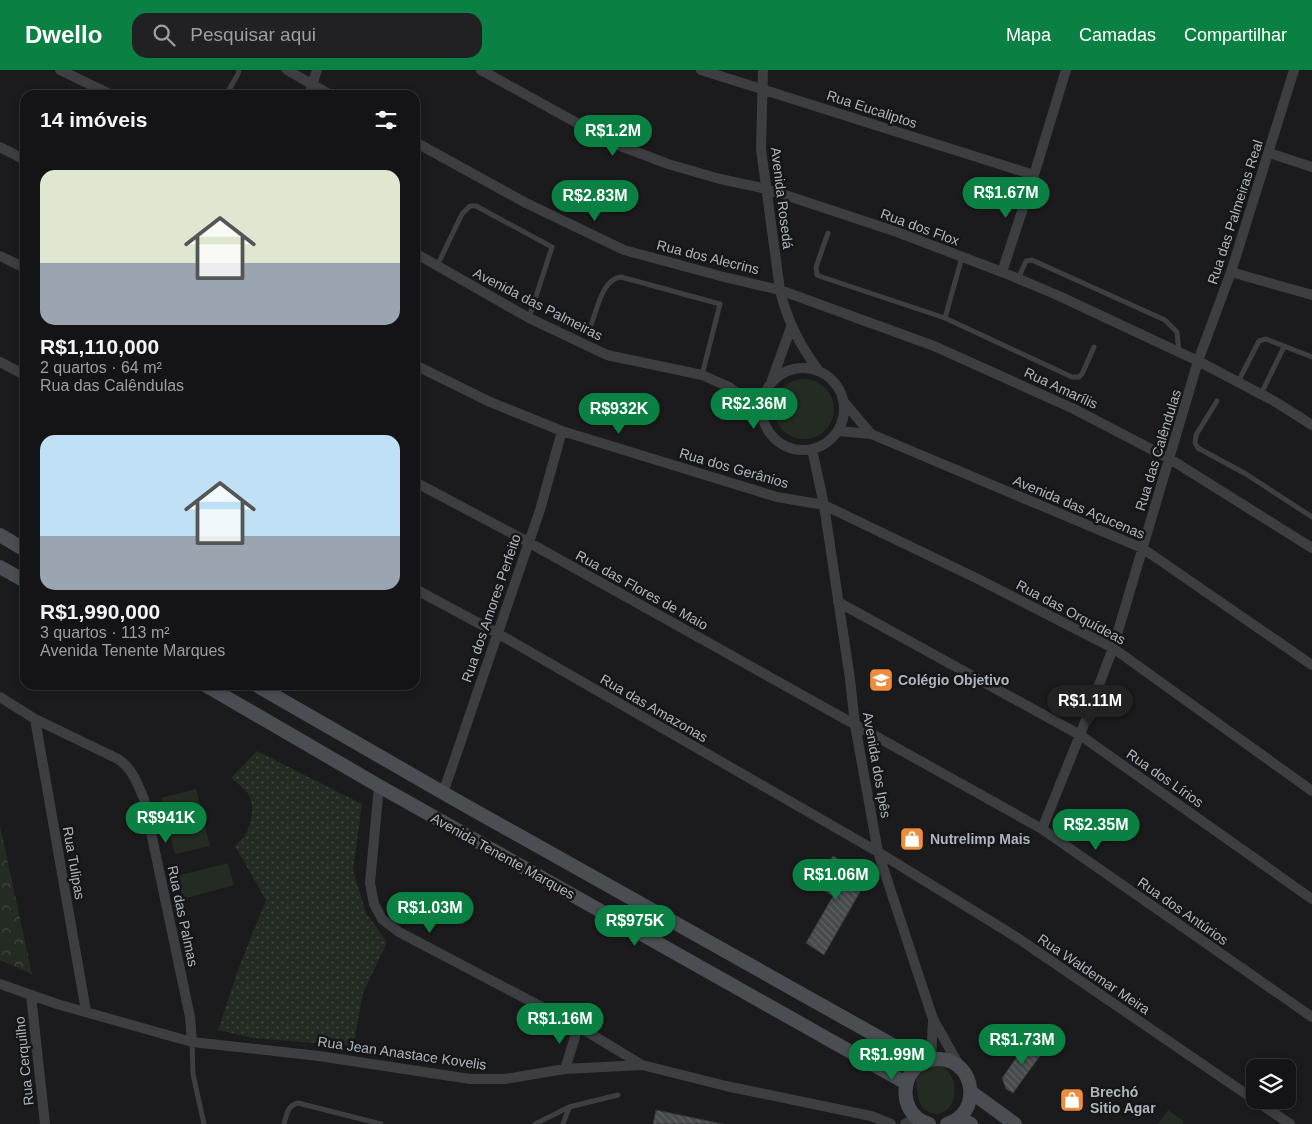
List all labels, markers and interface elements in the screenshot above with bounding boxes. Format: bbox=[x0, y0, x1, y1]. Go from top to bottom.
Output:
search box bbox=[132, 13, 482, 58]
text: Dwello bbox=[25, 21, 102, 48]
icon: search bbox=[150, 21, 178, 49]
text: Pesquisar aqui bbox=[190, 24, 316, 45]
text: Mapa bbox=[1006, 25, 1051, 45]
text: Camadas bbox=[1079, 25, 1156, 45]
text: Compartilhar bbox=[1184, 25, 1287, 45]
street label: Rua Eucaliptos bbox=[825, 87, 919, 131]
icon: filters bbox=[372, 106, 400, 134]
text: 14 imóveis bbox=[40, 108, 147, 131]
pin: R$1.2M bbox=[572, 114, 654, 157]
text: R$1.2M bbox=[585, 122, 641, 139]
street label: Rua das Palmeiras Real bbox=[1204, 138, 1266, 286]
street label: Avenida Rosedá bbox=[768, 146, 796, 250]
pin: R$1.67M bbox=[960, 176, 1052, 219]
pin: R$2.83M bbox=[549, 180, 641, 222]
text: R$1.67M bbox=[974, 184, 1038, 201]
text: R$2.83M bbox=[563, 187, 627, 204]
icon: home bbox=[175, 203, 265, 293]
street label: Rua dos Flox bbox=[879, 205, 961, 249]
street label: Rua dos Alecrins bbox=[655, 237, 761, 277]
street label: Avenida das Palmeiras bbox=[471, 264, 605, 344]
text: R$1,110,000 bbox=[40, 335, 159, 358]
text: 2 quartos · 64 m² bbox=[40, 359, 162, 376]
street label: Rua Amarílis bbox=[1022, 364, 1100, 412]
text: Rua das Calêndulas bbox=[40, 377, 184, 394]
street label: Rua das Calêndulas bbox=[1132, 387, 1184, 513]
pin: R$2.36M bbox=[708, 388, 800, 430]
pin: R$932K bbox=[578, 392, 660, 435]
text: R$2.36M bbox=[722, 395, 786, 412]
text: R$932K bbox=[590, 400, 648, 417]
street label: Rua dos Gerânios bbox=[678, 445, 790, 491]
icon: home bbox=[175, 468, 265, 558]
street label: Avenida das Açucenas bbox=[1011, 472, 1147, 542]
street label: Rua dos Amores Perfeito bbox=[458, 532, 524, 684]
street label: Rua das Flores de Maio bbox=[573, 547, 711, 633]
street label: Rua das Orquídeas bbox=[1014, 576, 1128, 648]
text: R$1,990,000 bbox=[40, 600, 160, 623]
text: 3 quartos · 113 m² bbox=[40, 624, 170, 641]
text: Avenida Tenente Marques bbox=[40, 642, 225, 659]
school or university icon: Colégio Objetivo bbox=[868, 667, 894, 693]
street label: Rua das Amazonas bbox=[597, 671, 711, 745]
place label: Colégio Objetivo bbox=[898, 672, 1009, 688]
pin: R$1.11M bbox=[1044, 684, 1136, 727]
text: R$1.11M bbox=[1058, 692, 1122, 709]
street label: Avenida dos Ipês bbox=[860, 711, 894, 819]
street label: Rua dos Lírios bbox=[1123, 746, 1207, 810]
pin: R$941K bbox=[125, 802, 207, 844]
pin: R$2.35M bbox=[1050, 808, 1142, 851]
text: R$941K bbox=[137, 809, 195, 826]
street label: Avenida Tenente Marques bbox=[428, 810, 578, 902]
text: R$2.35M bbox=[1064, 816, 1128, 833]
street label: Rua Tulipas bbox=[60, 825, 88, 901]
shop icon: Nutrelimp Mais bbox=[899, 826, 925, 852]
place label: Nutrelimp Mais bbox=[930, 831, 1031, 847]
pin: R$1.06M bbox=[790, 858, 882, 901]
street label: Rua das Palmas bbox=[164, 864, 202, 968]
text: R$1.06M bbox=[804, 866, 868, 883]
street label: Rua dos Antúrios bbox=[1135, 874, 1231, 948]
pin: R$1.03M bbox=[384, 892, 476, 934]
text: R$1.03M bbox=[398, 899, 462, 916]
pin: R$975K bbox=[594, 904, 676, 947]
text: R$975K bbox=[606, 912, 664, 929]
street label: Rua Waldemar Meira bbox=[1035, 931, 1153, 1018]
pin: R$1.16M bbox=[514, 1002, 606, 1045]
text: R$1.16M bbox=[528, 1010, 592, 1027]
street label: Rua Cerquilho bbox=[11, 1015, 37, 1106]
pin: R$1.73M bbox=[976, 1024, 1068, 1066]
text: R$1.73M bbox=[990, 1031, 1054, 1048]
street label: Rua Jean Anastace Kovelis bbox=[316, 1033, 488, 1073]
pin: R$1.99M bbox=[846, 1038, 938, 1081]
text: R$1.99M bbox=[860, 1046, 924, 1063]
map controls bbox=[1246, 1059, 1296, 1109]
button: layers bbox=[1246, 1059, 1296, 1109]
place label: Brechó Sitio Agar bbox=[1090, 1084, 1156, 1116]
shop icon: Brechó Sitio Agar bbox=[1059, 1087, 1085, 1113]

